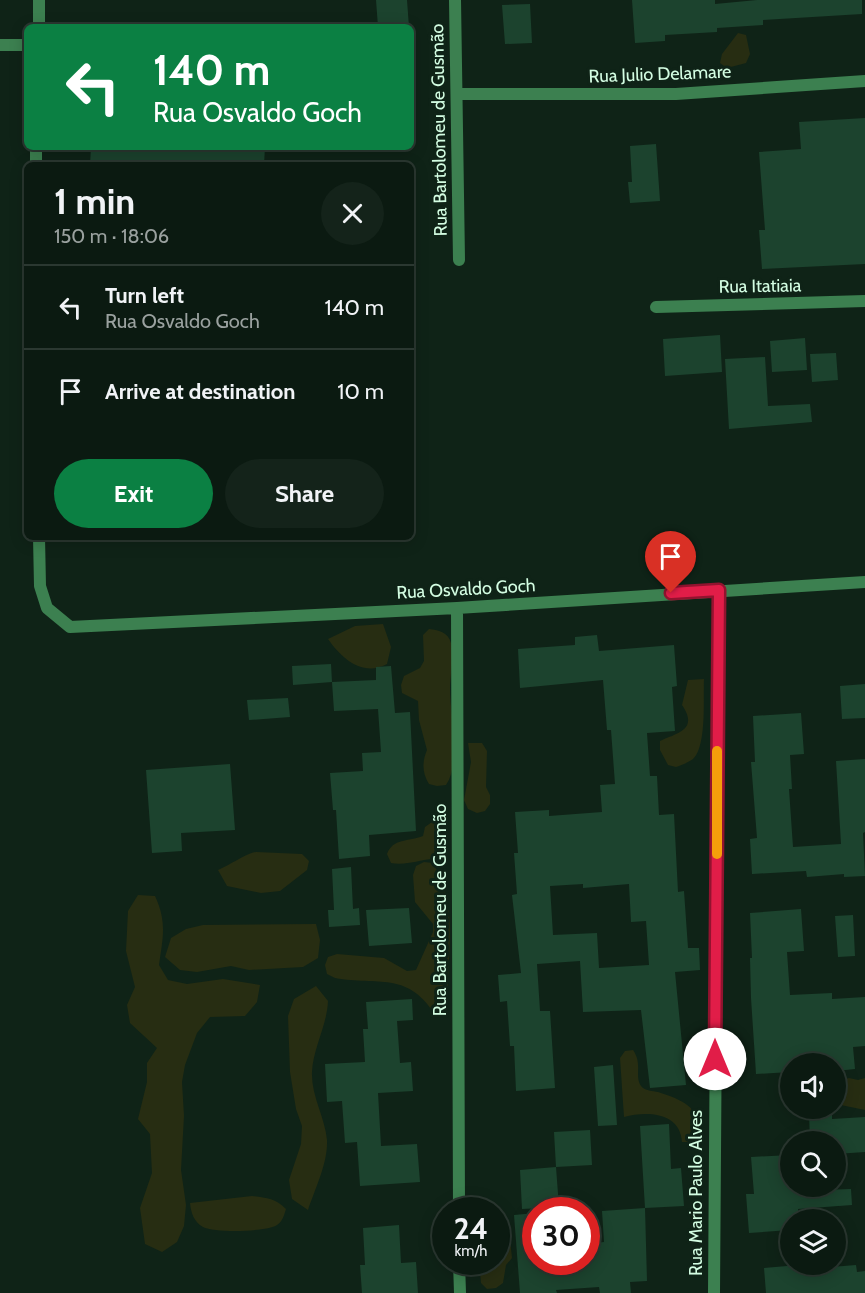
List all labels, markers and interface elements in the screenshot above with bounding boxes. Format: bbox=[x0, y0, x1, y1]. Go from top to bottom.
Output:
street label: Rua Bartolomeu de Gusmão bbox=[426, 23, 452, 237]
text: 140 m bbox=[153, 44, 270, 96]
icon: left bbox=[54, 48, 132, 126]
street label: Rua Julio Delamare bbox=[588, 61, 732, 87]
text: Rua Osvaldo Goch bbox=[153, 96, 362, 129]
text: 1 min bbox=[54, 179, 135, 223]
button: close bbox=[321, 182, 384, 245]
text: 150 m · 18:06 bbox=[54, 224, 169, 248]
street label: Rua Itatiaia bbox=[718, 274, 802, 298]
text: Turn left bbox=[105, 282, 184, 309]
icon: left bbox=[54, 291, 87, 324]
text: 140 m bbox=[325, 294, 384, 321]
text: Rua Osvaldo Goch bbox=[105, 309, 260, 333]
icon: arrive bbox=[54, 375, 87, 408]
text: Arrive at destination bbox=[105, 378, 295, 405]
text: 10 m bbox=[337, 378, 384, 405]
button: Exit bbox=[54, 459, 213, 528]
button: Share bbox=[225, 459, 384, 528]
pin bbox=[645, 531, 696, 593]
icon: arrive bbox=[654, 540, 687, 573]
street label: Rua Osvaldo Goch bbox=[396, 574, 536, 604]
street label: Rua Bartolomeu de Gusmão bbox=[429, 804, 451, 1016]
position arrow bbox=[683, 1027, 747, 1091]
map controls bbox=[780, 1053, 846, 1275]
button: sound bbox=[780, 1053, 846, 1119]
street label: Rua Mario Paulo Alves bbox=[685, 1110, 707, 1276]
button: search bbox=[780, 1131, 846, 1197]
speed limit sign: 30 bbox=[522, 1197, 600, 1275]
button: layers bbox=[780, 1209, 846, 1275]
text: 24 bbox=[454, 1210, 488, 1247]
text: km/h bbox=[455, 1242, 487, 1260]

